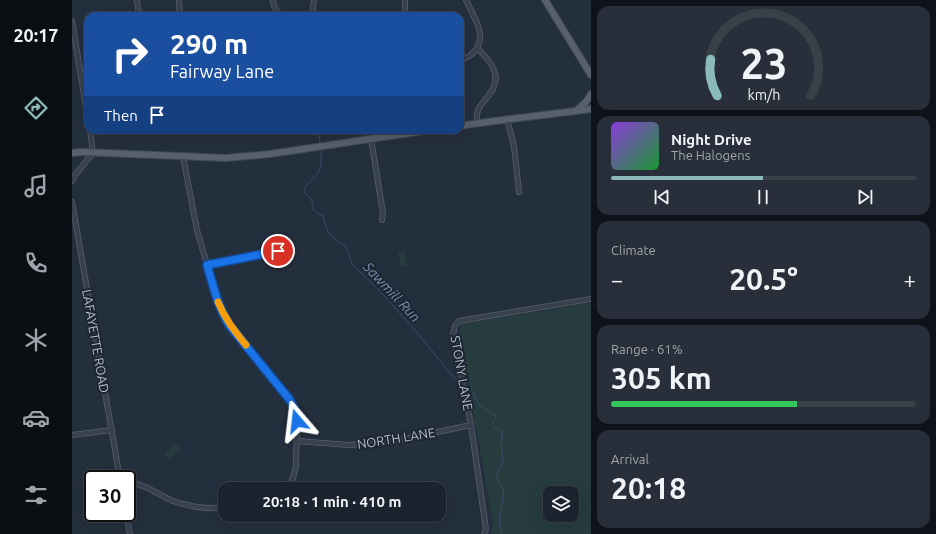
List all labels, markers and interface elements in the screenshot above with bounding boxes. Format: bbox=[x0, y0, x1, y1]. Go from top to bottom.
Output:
text: 20:17 bbox=[13, 25, 59, 45]
icon: right bbox=[104, 28, 156, 80]
text: 290 m bbox=[170, 28, 248, 59]
text: 23 bbox=[740, 40, 787, 87]
text: Fairway Lane bbox=[170, 61, 274, 81]
text: km/h bbox=[747, 87, 780, 103]
icon: directions bbox=[22, 94, 50, 122]
icon: arrive bbox=[146, 104, 168, 126]
text: Then bbox=[104, 107, 138, 124]
text: Night Drive bbox=[671, 131, 752, 148]
text: The Halogens bbox=[671, 148, 750, 162]
icon: music bbox=[22, 172, 50, 200]
icon: previous bbox=[651, 186, 673, 208]
icon: pause bbox=[752, 186, 774, 208]
icon: next bbox=[854, 186, 876, 208]
pin bbox=[261, 234, 295, 268]
icon: arrive bbox=[267, 240, 289, 262]
text: Climate bbox=[611, 243, 656, 257]
icon: phone bbox=[22, 249, 50, 277]
water label: Sawmill Run bbox=[360, 258, 424, 325]
text: 20.5° bbox=[729, 262, 798, 296]
text: − bbox=[611, 267, 623, 292]
text: + bbox=[904, 267, 916, 292]
street label: LAFAYETTE ROAD bbox=[80, 288, 112, 394]
icon: climate bbox=[22, 326, 50, 354]
street label: STONY LANE bbox=[449, 335, 475, 411]
text: Range · 61% bbox=[611, 342, 683, 356]
text: 305 km bbox=[611, 361, 712, 395]
position arrow bbox=[276, 400, 318, 442]
icon: car bbox=[22, 404, 50, 432]
street label: NORTH LANE bbox=[356, 425, 436, 451]
text: Arrival bbox=[611, 452, 649, 466]
speed limit sign: 30 bbox=[84, 470, 136, 522]
text: 20:18 bbox=[611, 471, 686, 505]
icon: filters bbox=[22, 481, 50, 509]
map controls bbox=[543, 486, 579, 522]
button: layers bbox=[543, 486, 579, 522]
text: 20:18 · 1 min · 410 m bbox=[263, 493, 401, 510]

